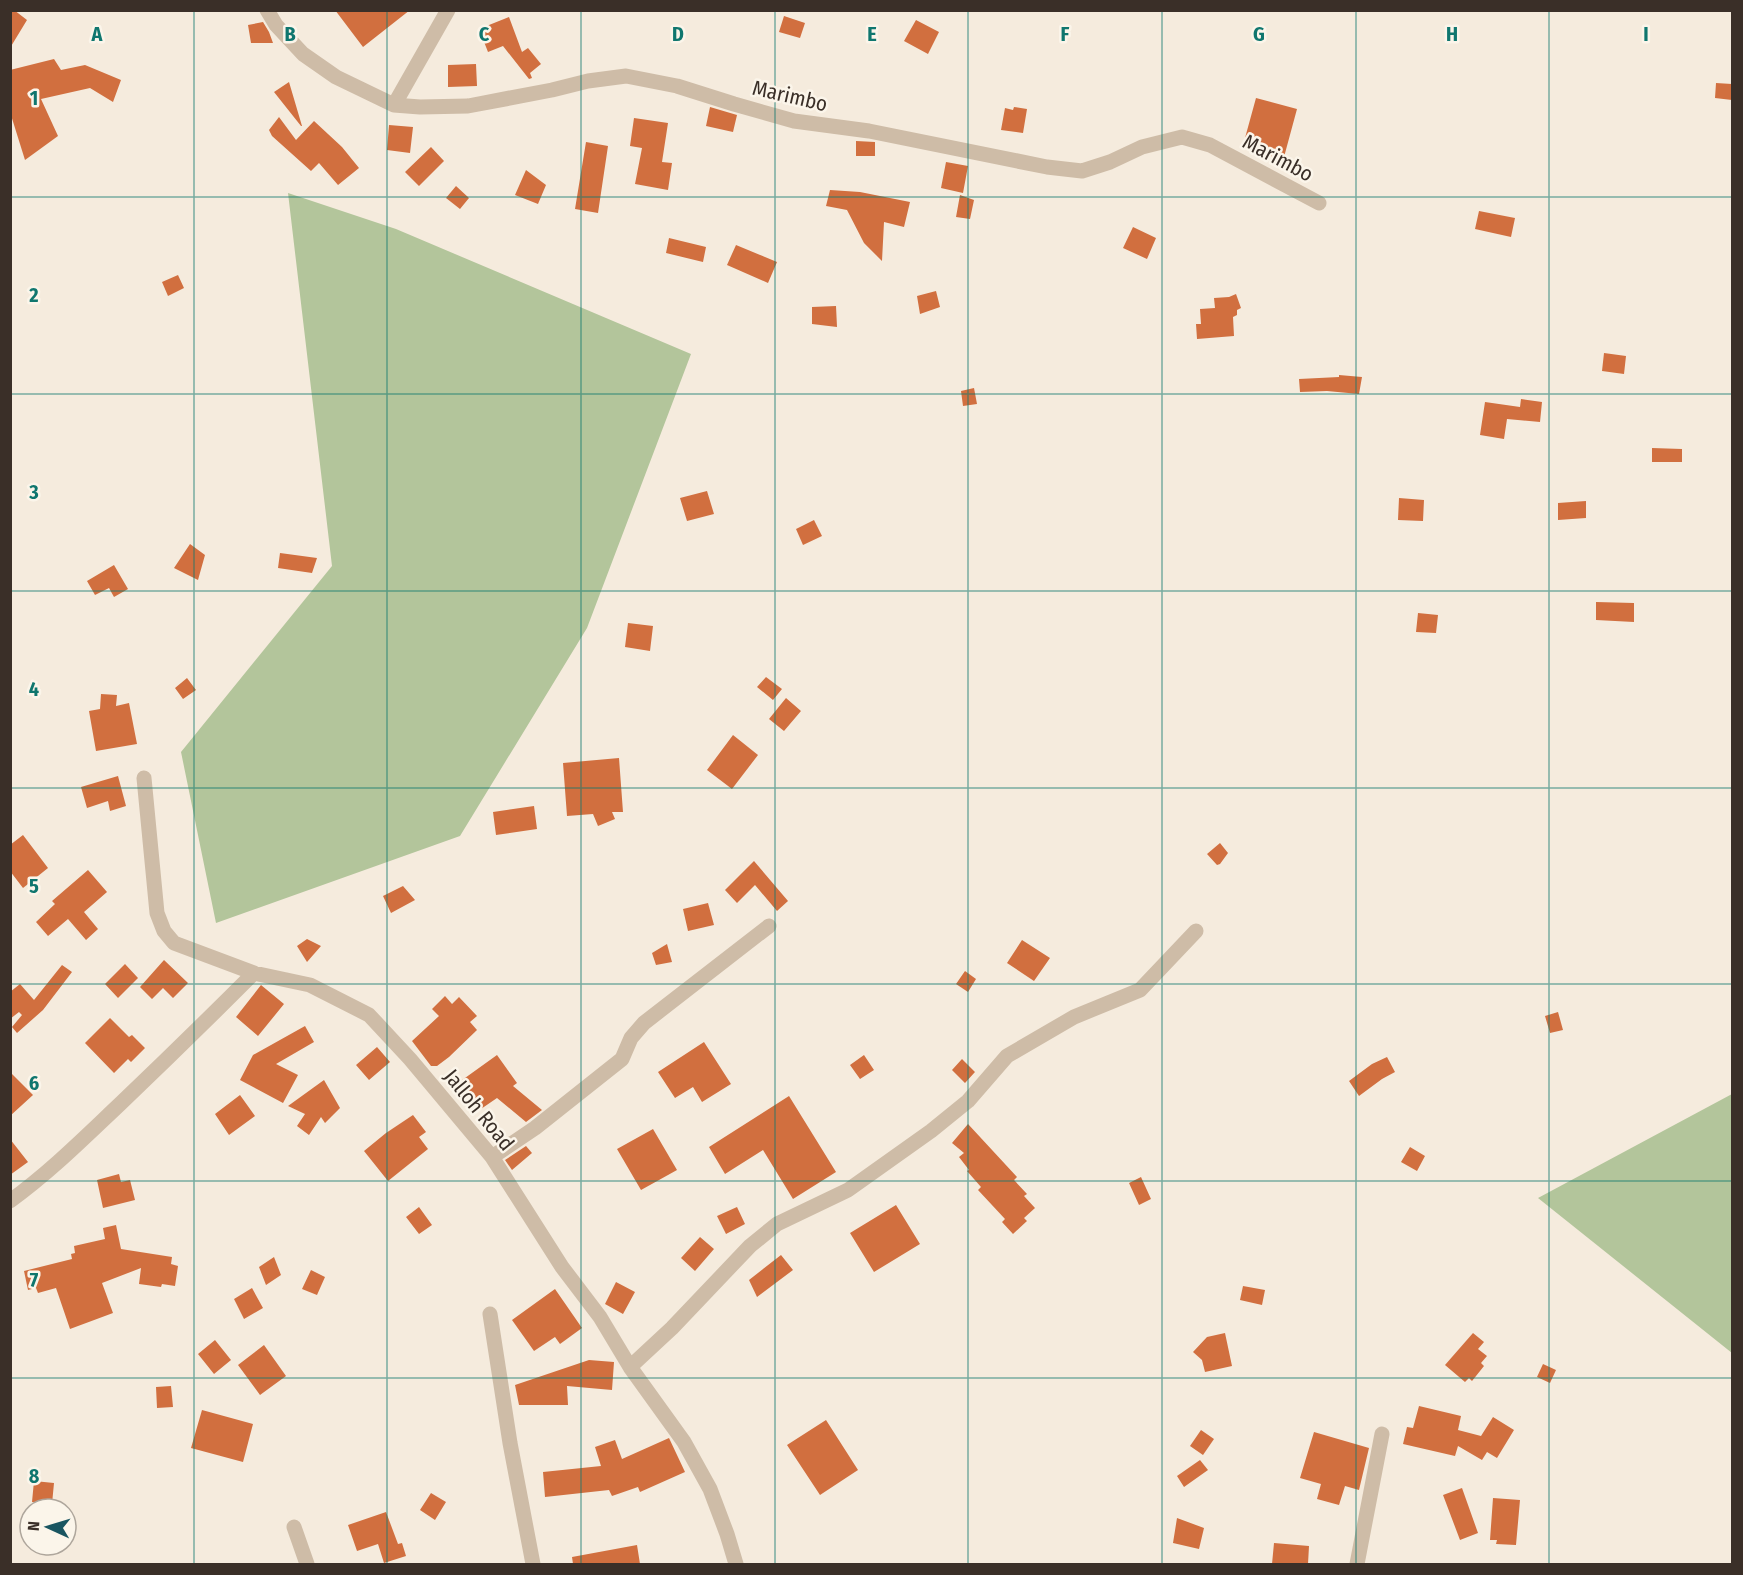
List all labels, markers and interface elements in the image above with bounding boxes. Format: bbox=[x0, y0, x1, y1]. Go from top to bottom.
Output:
text: A bbox=[91, 22, 104, 46]
text: B bbox=[284, 22, 296, 46]
text: C bbox=[479, 22, 490, 46]
text: D bbox=[672, 22, 684, 46]
text: E bbox=[867, 22, 877, 46]
text: F bbox=[1061, 22, 1070, 46]
text: G bbox=[1253, 22, 1265, 46]
text: H bbox=[1446, 22, 1458, 46]
text: I bbox=[1643, 22, 1649, 46]
street label: Marimbo bbox=[750, 75, 830, 117]
text: 1 bbox=[30, 86, 38, 110]
street label: Marimbo bbox=[1238, 129, 1318, 187]
text: 2 bbox=[28, 283, 39, 307]
text: 3 bbox=[28, 480, 39, 504]
text: 4 bbox=[29, 677, 39, 701]
text: 5 bbox=[29, 874, 39, 898]
street label: Jalloh Road bbox=[438, 1064, 520, 1156]
text: 6 bbox=[29, 1071, 39, 1095]
text: 7 bbox=[30, 1268, 39, 1292]
text: 8 bbox=[29, 1464, 40, 1488]
north arrow bbox=[18, 1497, 78, 1557]
text: N bbox=[24, 1521, 43, 1531]

